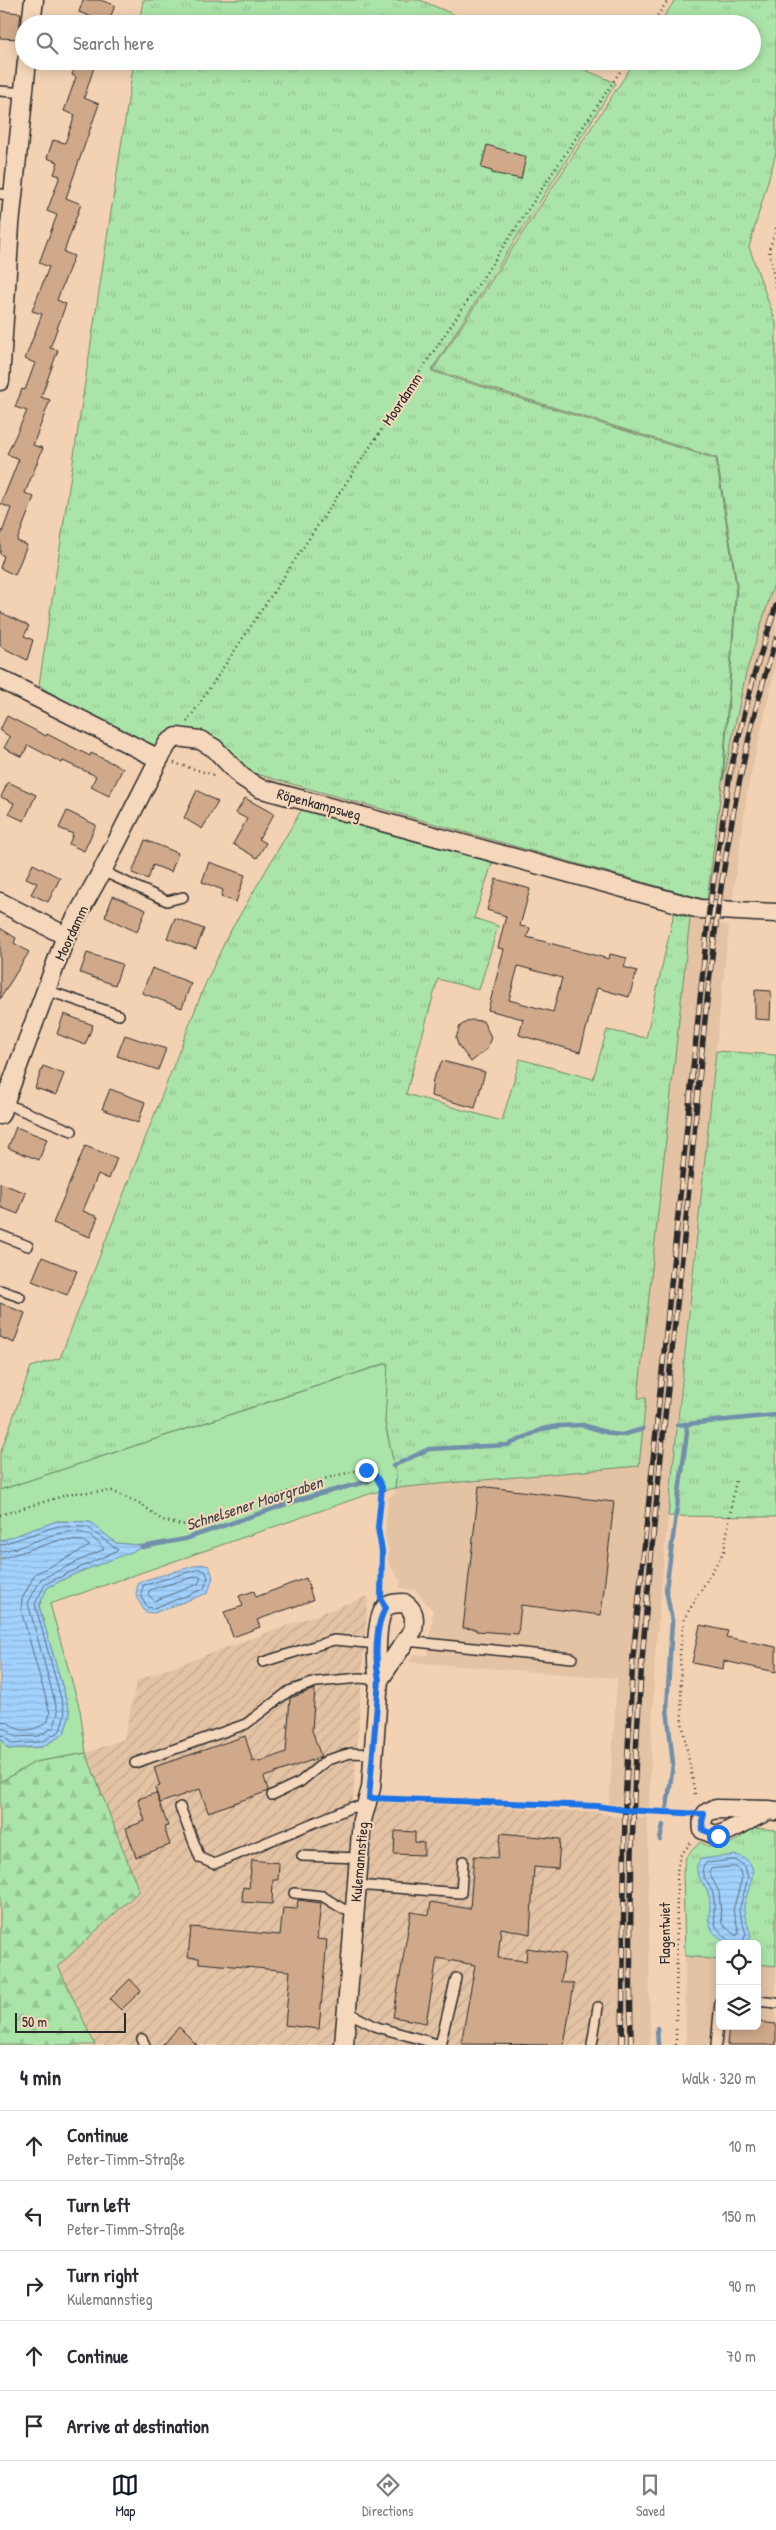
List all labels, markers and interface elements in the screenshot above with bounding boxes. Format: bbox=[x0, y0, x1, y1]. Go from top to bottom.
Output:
search box bbox=[15, 15, 761, 70]
icon: search bbox=[33, 29, 61, 57]
text: Search here bbox=[73, 30, 154, 56]
street label: Moordamm bbox=[377, 369, 427, 429]
street label: Röpenkampsweg bbox=[275, 783, 364, 825]
street label: Moordamm bbox=[49, 902, 93, 964]
route end bbox=[355, 1459, 378, 1482]
water label: Schnelsener Moorgraben bbox=[183, 1470, 327, 1535]
street label: Kulemannstieg bbox=[345, 1821, 373, 1903]
route start bbox=[707, 1825, 730, 1848]
street label: Flagentwiet bbox=[654, 1901, 675, 1965]
map controls bbox=[716, 1940, 761, 2030]
button: locate bbox=[716, 1940, 761, 1985]
button: layers bbox=[716, 1985, 761, 2030]
scale bar bbox=[15, 2010, 126, 2033]
text: 50 m bbox=[22, 2012, 47, 2031]
text: 4 min bbox=[20, 2063, 61, 2092]
text: Walk · 320 m bbox=[682, 2067, 756, 2089]
text: Continue bbox=[67, 2122, 128, 2148]
icon: ahead bbox=[20, 2132, 48, 2160]
text: 10 m bbox=[728, 2135, 756, 2157]
text: Peter-Timm-Straße bbox=[67, 2148, 185, 2170]
text: Turn left bbox=[67, 2192, 130, 2218]
icon: left bbox=[20, 2202, 48, 2230]
text: 150 m bbox=[722, 2205, 756, 2227]
text: Peter-Timm-Straße bbox=[67, 2218, 185, 2240]
text: Turn right bbox=[67, 2262, 138, 2288]
icon: right bbox=[20, 2272, 48, 2300]
text: 90 m bbox=[728, 2275, 756, 2297]
text: Kulemannstieg bbox=[67, 2288, 153, 2310]
icon: ahead bbox=[20, 2342, 48, 2370]
text: Continue bbox=[67, 2343, 128, 2369]
text: 70 m bbox=[726, 2345, 756, 2367]
icon: arrive bbox=[20, 2412, 48, 2440]
text: Arrive at destination bbox=[67, 2413, 209, 2439]
tab: Map bbox=[111, 2471, 139, 2520]
tab: Directions bbox=[362, 2471, 413, 2520]
tab: Saved bbox=[636, 2471, 665, 2520]

